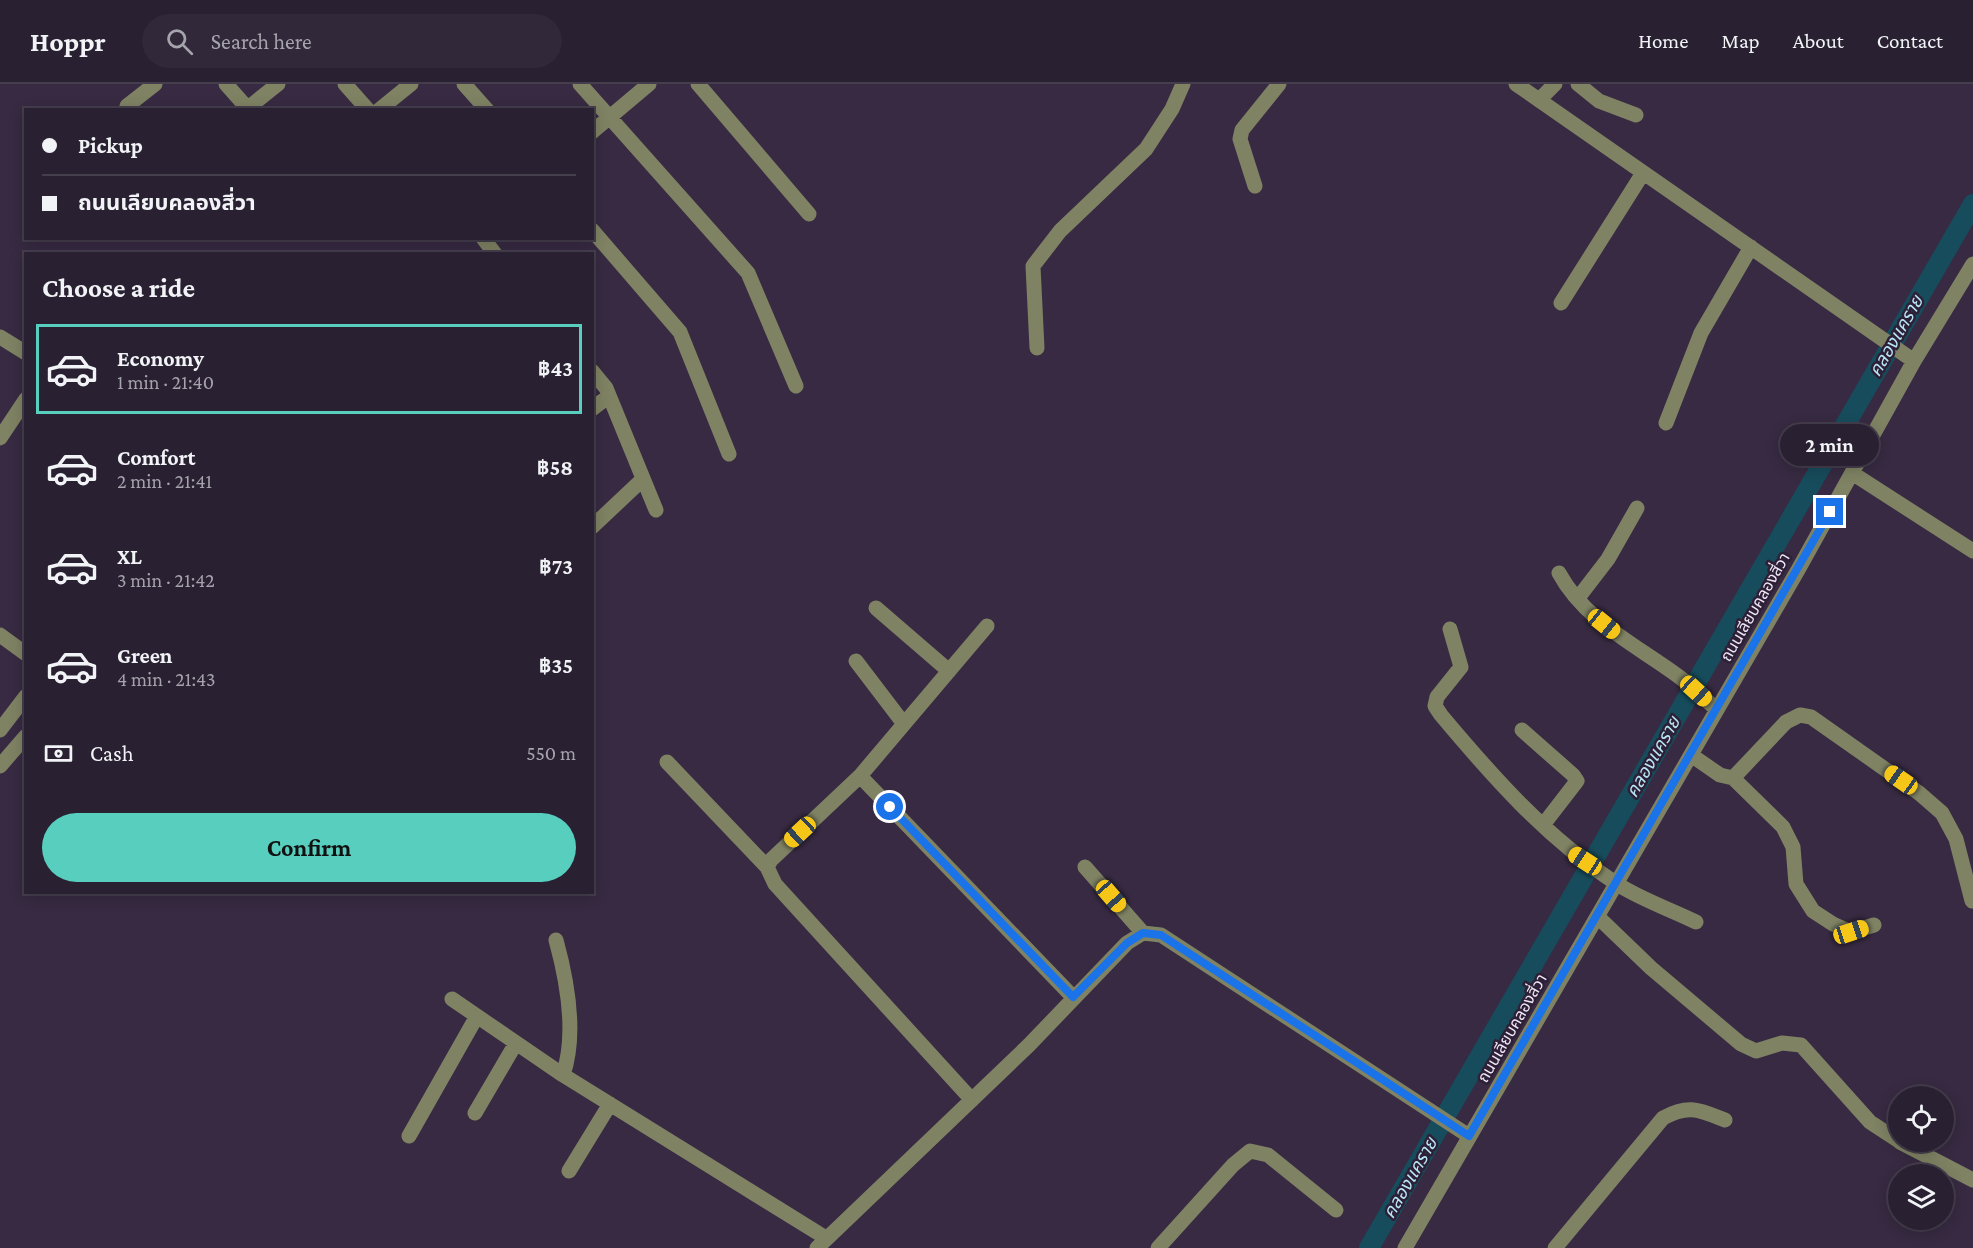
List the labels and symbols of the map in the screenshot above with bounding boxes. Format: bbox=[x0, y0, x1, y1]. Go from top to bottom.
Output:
water label: คลองเเคราย bbox=[1865, 291, 1928, 380]
callout: 2 min bbox=[1780, 425, 1880, 467]
route end bbox=[1816, 498, 1843, 525]
street label: ถนนเลียบคลองสี่วา bbox=[1714, 548, 1793, 664]
car bbox=[1584, 606, 1624, 642]
car bbox=[1677, 672, 1715, 710]
water label: คลองเเคราย bbox=[1622, 712, 1685, 801]
car bbox=[1881, 762, 1921, 798]
route start bbox=[876, 793, 903, 820]
car bbox=[781, 813, 819, 851]
car bbox=[1565, 844, 1605, 878]
car bbox=[1092, 877, 1130, 915]
car bbox=[1831, 918, 1871, 946]
street label: ถนนเลียบคลองสี่วา bbox=[1471, 969, 1550, 1085]
water label: คลองเเคราย bbox=[1379, 1133, 1442, 1222]

